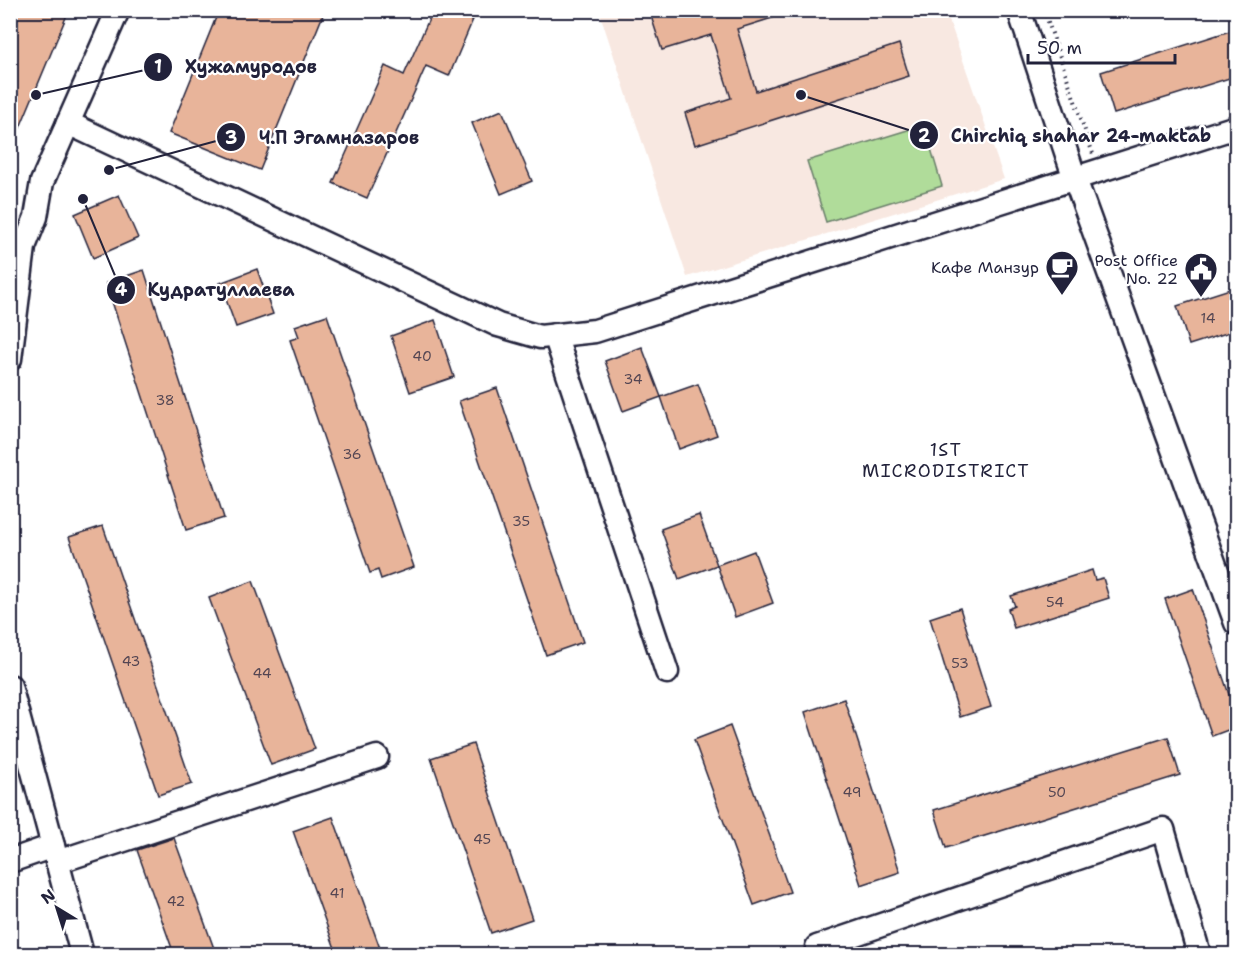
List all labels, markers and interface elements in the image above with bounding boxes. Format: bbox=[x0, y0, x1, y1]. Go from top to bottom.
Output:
scale bar bbox=[1028, 27, 1175, 65]
text: 50 m bbox=[1037, 36, 1082, 60]
callout: Хужамуродов bbox=[143, 49, 328, 85]
text: 1 bbox=[154, 55, 162, 79]
text: Хужамуродов bbox=[185, 55, 317, 79]
callout: Chirchiq shahar 24-maktab bbox=[909, 117, 1224, 153]
callout: Ч.П Эгамназаров bbox=[216, 119, 431, 155]
text: 2 bbox=[918, 124, 931, 148]
text: Chirchiq shahar 24-maktab bbox=[951, 124, 1211, 148]
text: 3 bbox=[225, 126, 237, 150]
text: Ч.П Эгамназаров bbox=[259, 126, 419, 150]
cafe icon: Кафе Манзур bbox=[1044, 249, 1080, 296]
place label: Post Office No. 22 bbox=[1095, 250, 1178, 289]
public building icon: Post Office No. 22 bbox=[1183, 251, 1219, 298]
place label: Кафе Манзур bbox=[931, 257, 1039, 278]
callout: Кудратуллаева bbox=[106, 272, 307, 308]
text: 4 bbox=[115, 278, 128, 302]
text: Кудратуллаева bbox=[147, 278, 295, 302]
house number: 14 bbox=[1200, 309, 1216, 327]
house number: 40 bbox=[412, 347, 432, 365]
house number: 34 bbox=[623, 370, 643, 388]
house number: 38 bbox=[155, 391, 175, 409]
district label: 1ST MICRODISTRICT bbox=[862, 438, 1030, 483]
house number: 36 bbox=[342, 445, 362, 463]
house number: 35 bbox=[512, 512, 530, 530]
house number: 54 bbox=[1046, 593, 1064, 611]
house number: 43 bbox=[122, 652, 140, 670]
house number: 53 bbox=[951, 654, 969, 672]
house number: 44 bbox=[252, 664, 272, 682]
house number: 49 bbox=[843, 783, 862, 801]
house number: 50 bbox=[1048, 783, 1066, 801]
house number: 45 bbox=[473, 830, 491, 848]
north arrow bbox=[27, 878, 87, 938]
text: N bbox=[37, 884, 60, 909]
house number: 41 bbox=[330, 884, 344, 902]
house number: 42 bbox=[167, 892, 185, 910]

